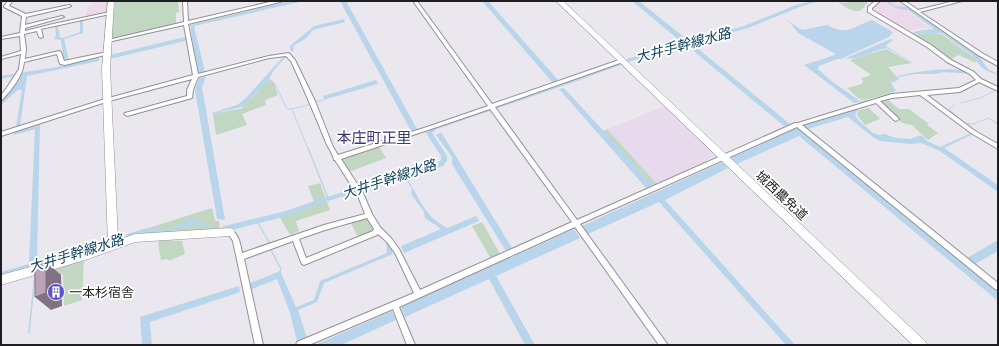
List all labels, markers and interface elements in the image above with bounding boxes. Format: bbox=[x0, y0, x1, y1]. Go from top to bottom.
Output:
water label: 大井手幹線水路 bbox=[634, 24, 734, 66]
district label: 本庄町正里 bbox=[336, 129, 412, 147]
water label: 大井手幹線水路 bbox=[340, 156, 439, 203]
street label: 城西農免道 bbox=[753, 168, 811, 223]
water label: 大井手幹線水路 bbox=[27, 231, 126, 276]
building icon: 一本杉宿舎 bbox=[46, 282, 66, 302]
place label: 一本杉宿舎 bbox=[69, 285, 134, 300]

